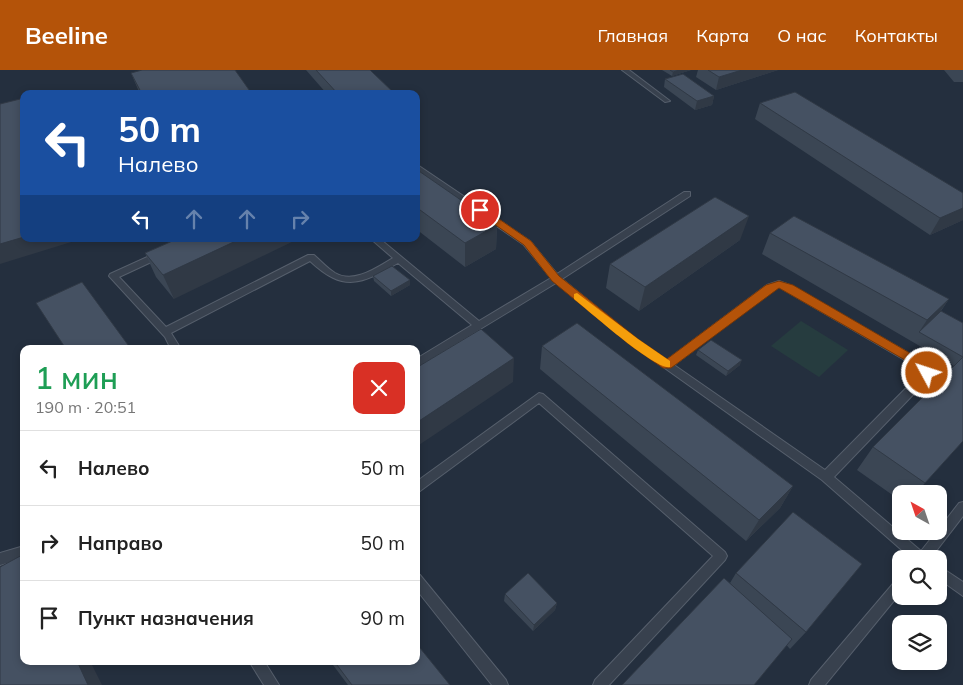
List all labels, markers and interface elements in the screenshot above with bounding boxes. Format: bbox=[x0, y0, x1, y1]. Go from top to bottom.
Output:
text: Beeline bbox=[25, 20, 108, 50]
text: Главная bbox=[598, 24, 668, 47]
text: Карта bbox=[696, 24, 749, 47]
text: О нас bbox=[777, 24, 827, 47]
text: Контакты bbox=[855, 24, 938, 47]
text: 50 m bbox=[118, 107, 201, 151]
icon: left bbox=[35, 110, 100, 175]
text: Налево bbox=[118, 150, 198, 178]
pin bbox=[459, 189, 501, 231]
icon: arrive bbox=[466, 196, 494, 224]
icon: left bbox=[127, 205, 155, 233]
icon: ahead bbox=[180, 205, 208, 233]
icon: ahead bbox=[233, 205, 261, 233]
icon: right bbox=[286, 205, 314, 233]
position arrow bbox=[900, 346, 952, 398]
text: 1 мин bbox=[35, 359, 118, 397]
button: close bbox=[353, 362, 405, 414]
text: 190 m · 20:51 bbox=[35, 397, 136, 417]
icon: left bbox=[35, 454, 63, 482]
text: Налево bbox=[78, 456, 150, 480]
text: 50 m bbox=[361, 456, 405, 480]
north arrow bbox=[892, 485, 948, 540]
map controls bbox=[892, 485, 947, 670]
icon: right bbox=[35, 529, 63, 557]
text: Направо bbox=[78, 531, 163, 555]
text: 50 m bbox=[361, 531, 405, 555]
button: search bbox=[892, 550, 947, 605]
icon: arrive bbox=[35, 604, 63, 632]
text: Пункт назначения bbox=[78, 606, 254, 630]
text: 90 m bbox=[361, 606, 405, 630]
button: layers bbox=[892, 615, 947, 670]

